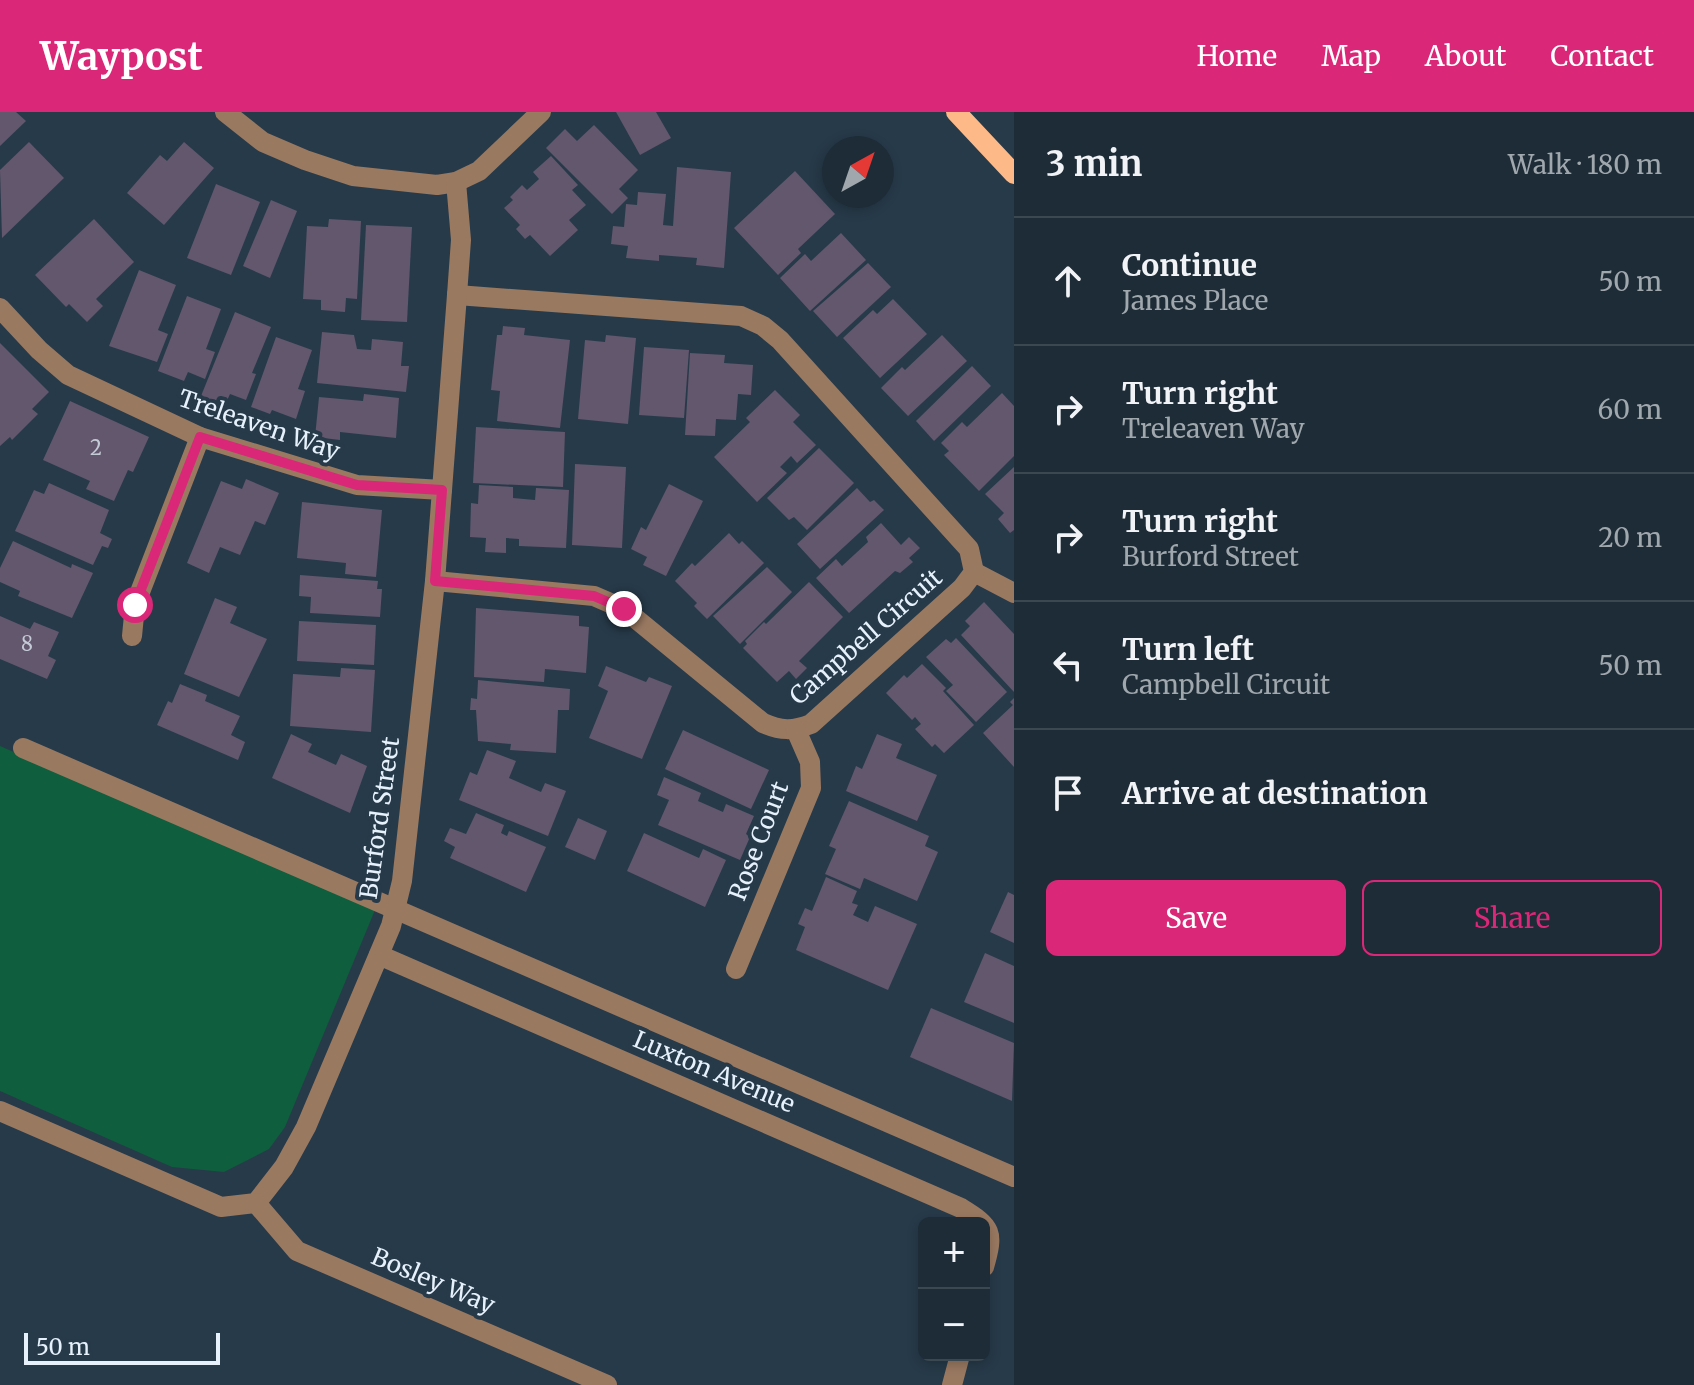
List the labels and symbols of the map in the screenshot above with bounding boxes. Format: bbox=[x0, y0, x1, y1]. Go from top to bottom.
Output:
north arrow bbox=[822, 136, 894, 208]
street label: Treleaven Way bbox=[174, 382, 344, 467]
house number: 2 bbox=[90, 435, 102, 460]
street label: Campbell Circuit bbox=[783, 561, 949, 711]
route start bbox=[117, 587, 153, 623]
route end bbox=[606, 591, 642, 627]
house number: 8 bbox=[21, 631, 33, 656]
street label: Burford Street bbox=[353, 734, 406, 901]
street label: Rose Court bbox=[722, 776, 796, 905]
street label: Luxton Avenue bbox=[629, 1024, 800, 1120]
street label: Bosley Way bbox=[367, 1241, 500, 1320]
scale bar bbox=[24, 1329, 220, 1365]

